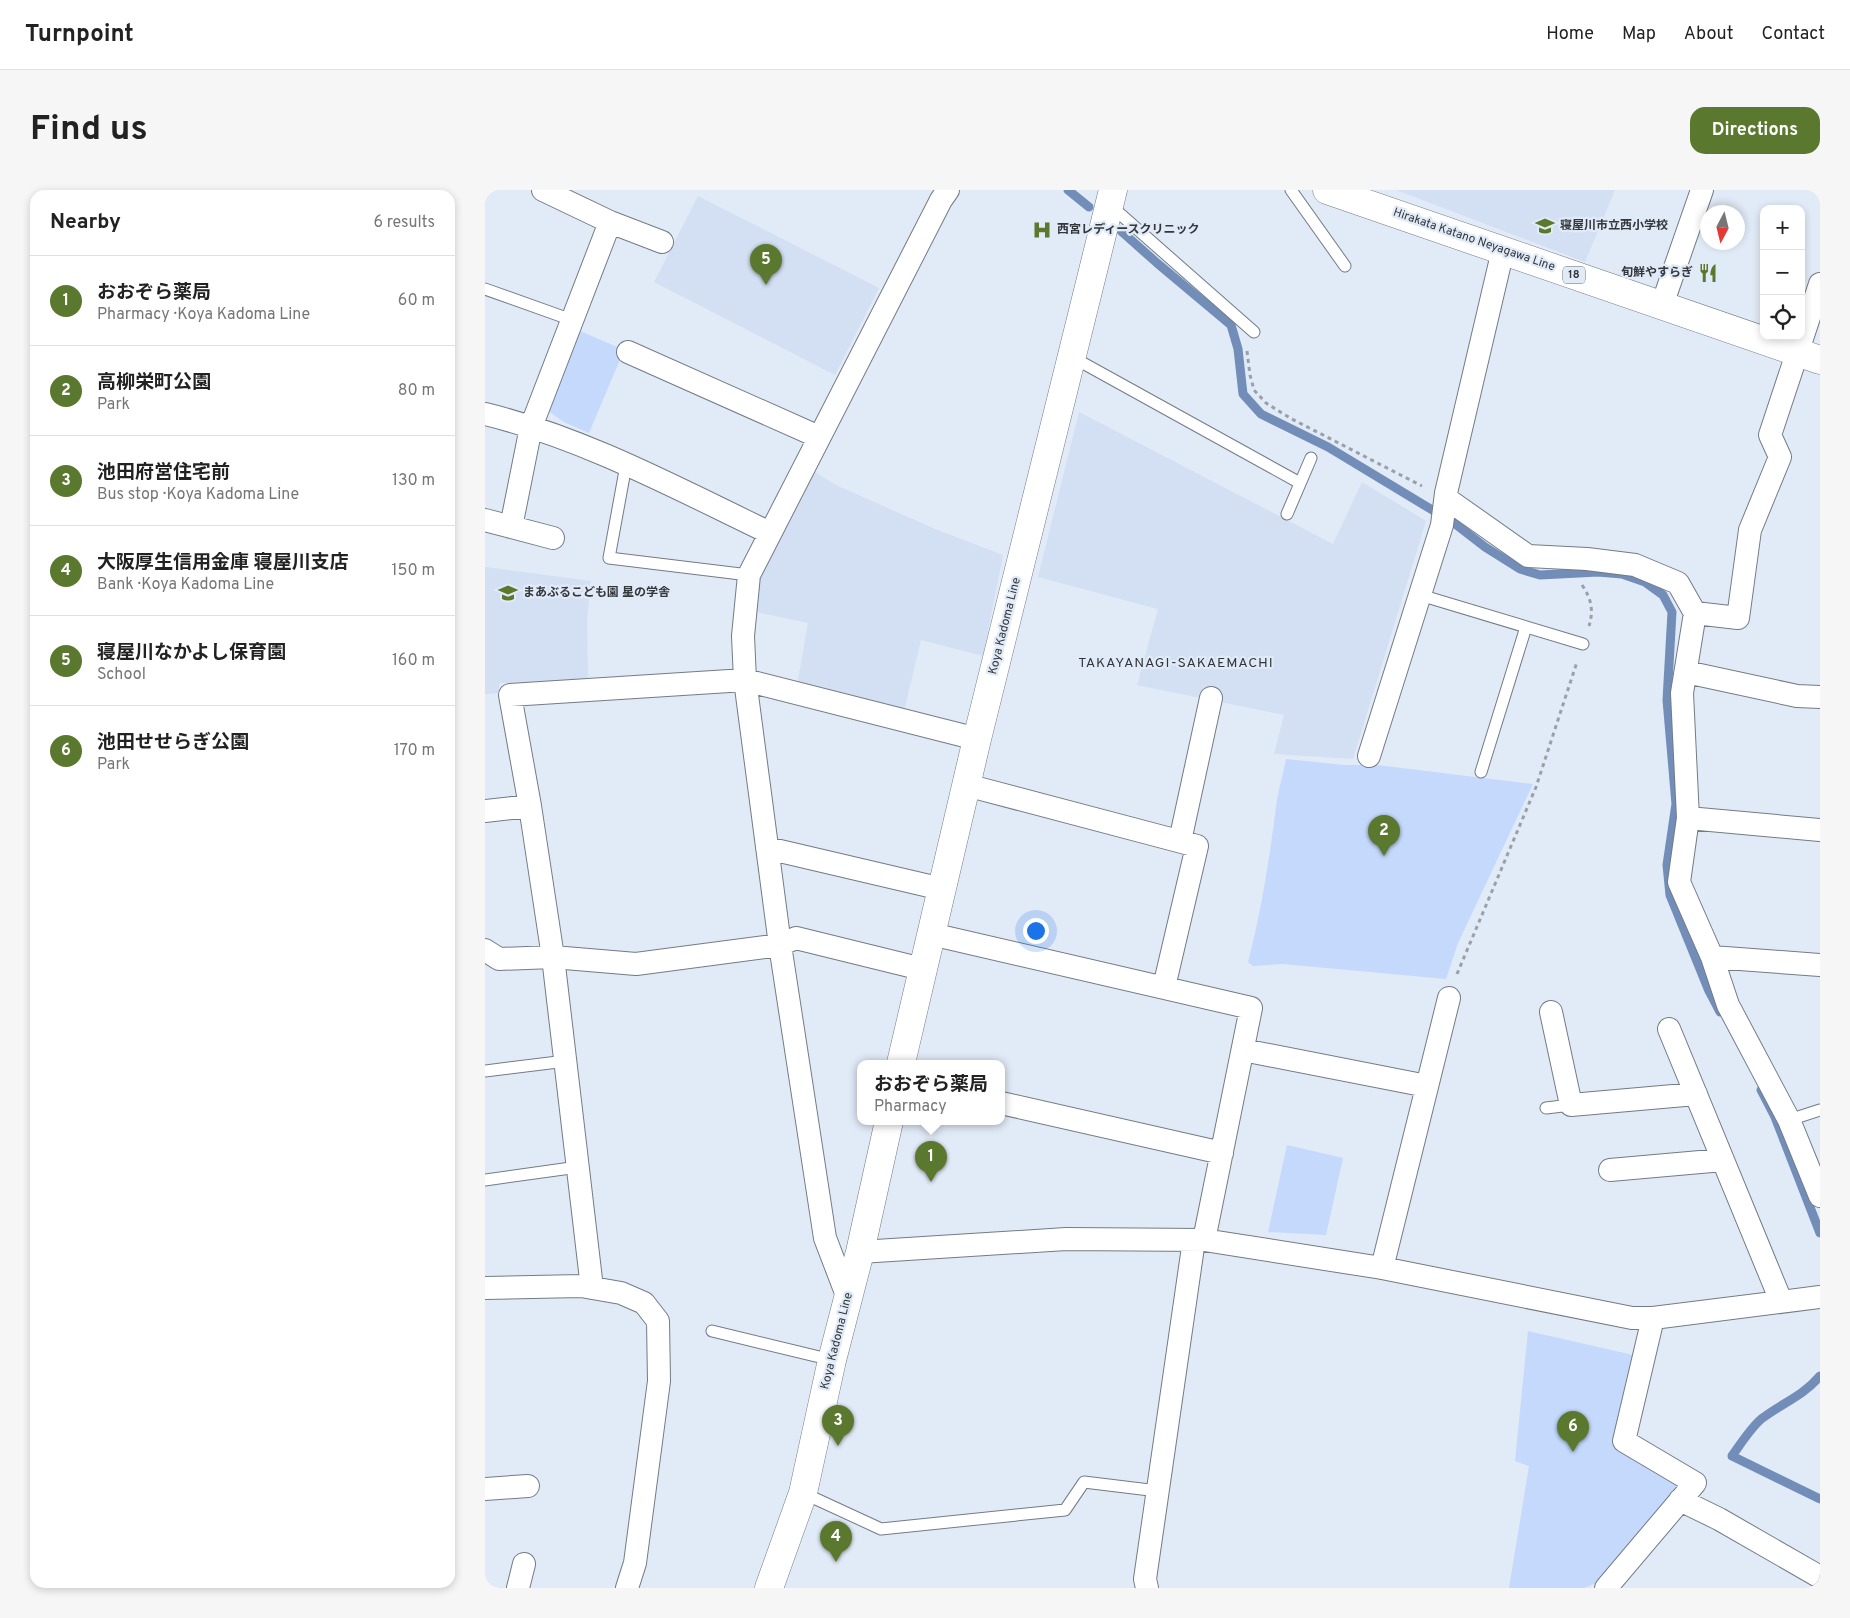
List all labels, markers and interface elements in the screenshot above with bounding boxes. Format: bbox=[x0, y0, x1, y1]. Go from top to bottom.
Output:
text: Turnpoint bbox=[25, 20, 134, 50]
text: Home bbox=[1546, 23, 1594, 46]
text: Map bbox=[1622, 23, 1656, 46]
text: About bbox=[1684, 23, 1733, 46]
text: Contact bbox=[1761, 23, 1825, 46]
button: Directions bbox=[1690, 107, 1820, 154]
text: Find us bbox=[30, 108, 148, 152]
street label: Hirakata Katano Neyagawa Line bbox=[1391, 205, 1557, 275]
north arrow bbox=[1700, 205, 1745, 250]
map controls bbox=[1760, 205, 1805, 340]
button: + bbox=[1760, 205, 1805, 250]
text: Nearby bbox=[50, 209, 121, 236]
text: 6 results bbox=[373, 213, 435, 233]
school or university icon: 寝屋川市立西小学校 bbox=[1534, 215, 1556, 237]
place label: 寝屋川市立西小学校 bbox=[1560, 218, 1668, 234]
hospital icon: 西宮レディースクリニック bbox=[1031, 219, 1053, 241]
place label: 西宮レディースクリニック bbox=[1057, 222, 1200, 238]
pin: 5 bbox=[750, 244, 782, 285]
button: − bbox=[1760, 250, 1805, 295]
restaurant icon: 旬鮮やすらぎ bbox=[1697, 262, 1719, 284]
place label: 旬鮮やすらぎ bbox=[1621, 265, 1693, 281]
road number: 18 bbox=[1563, 266, 1585, 284]
text: おおぞら薬局 bbox=[97, 281, 211, 305]
text: 1 bbox=[63, 291, 69, 311]
text: 60 m bbox=[398, 291, 435, 311]
button: locate bbox=[1760, 295, 1805, 340]
text: Pharmacy · Koya Kadoma Line bbox=[97, 305, 310, 325]
text: 高柳栄町公園 bbox=[97, 371, 211, 395]
text: 2 bbox=[61, 381, 71, 401]
text: 80 m bbox=[398, 381, 435, 401]
text: Park bbox=[97, 395, 130, 415]
text: 池田府営住宅前 bbox=[97, 461, 230, 485]
text: 3 bbox=[61, 471, 71, 491]
text: 130 m bbox=[392, 471, 435, 491]
text: Bus stop · Koya Kadoma Line bbox=[97, 485, 299, 505]
text: 大阪厚生信用金庫 寝屋川支店 bbox=[97, 551, 349, 575]
text: 4 bbox=[61, 561, 71, 581]
text: 150 m bbox=[392, 561, 435, 581]
text: Bank · Koya Kadoma Line bbox=[97, 575, 274, 595]
street label: Koya Kadoma Line bbox=[985, 576, 1025, 676]
school or university icon: まあぶるこども園 星の学舎 bbox=[497, 582, 519, 604]
place label: まあぶるこども園 星の学舎 bbox=[523, 585, 670, 601]
text: 寝屋川なかよし保育園 bbox=[97, 641, 286, 665]
text: 5 bbox=[61, 651, 71, 671]
text: 160 m bbox=[392, 651, 435, 671]
district label: TAKAYANAGI-SAKAEMACHI bbox=[1078, 655, 1274, 672]
text: School bbox=[97, 665, 146, 685]
text: 池田せせらぎ公園 bbox=[97, 731, 249, 755]
text: 6 bbox=[61, 741, 71, 761]
text: 170 m bbox=[394, 741, 435, 761]
text: Park bbox=[97, 755, 130, 775]
pin: 2 bbox=[1368, 815, 1400, 856]
your location bbox=[1023, 918, 1049, 944]
popup bbox=[857, 1060, 1005, 1125]
text: おおぞら薬局 bbox=[874, 1073, 988, 1097]
text: Pharmacy bbox=[874, 1097, 947, 1117]
pin: 1 bbox=[915, 1141, 947, 1182]
street label: Koya Kadoma Line bbox=[817, 1291, 857, 1391]
pin: 3 bbox=[822, 1405, 854, 1446]
pin: 6 bbox=[1557, 1411, 1589, 1452]
pin: 4 bbox=[820, 1521, 852, 1562]

